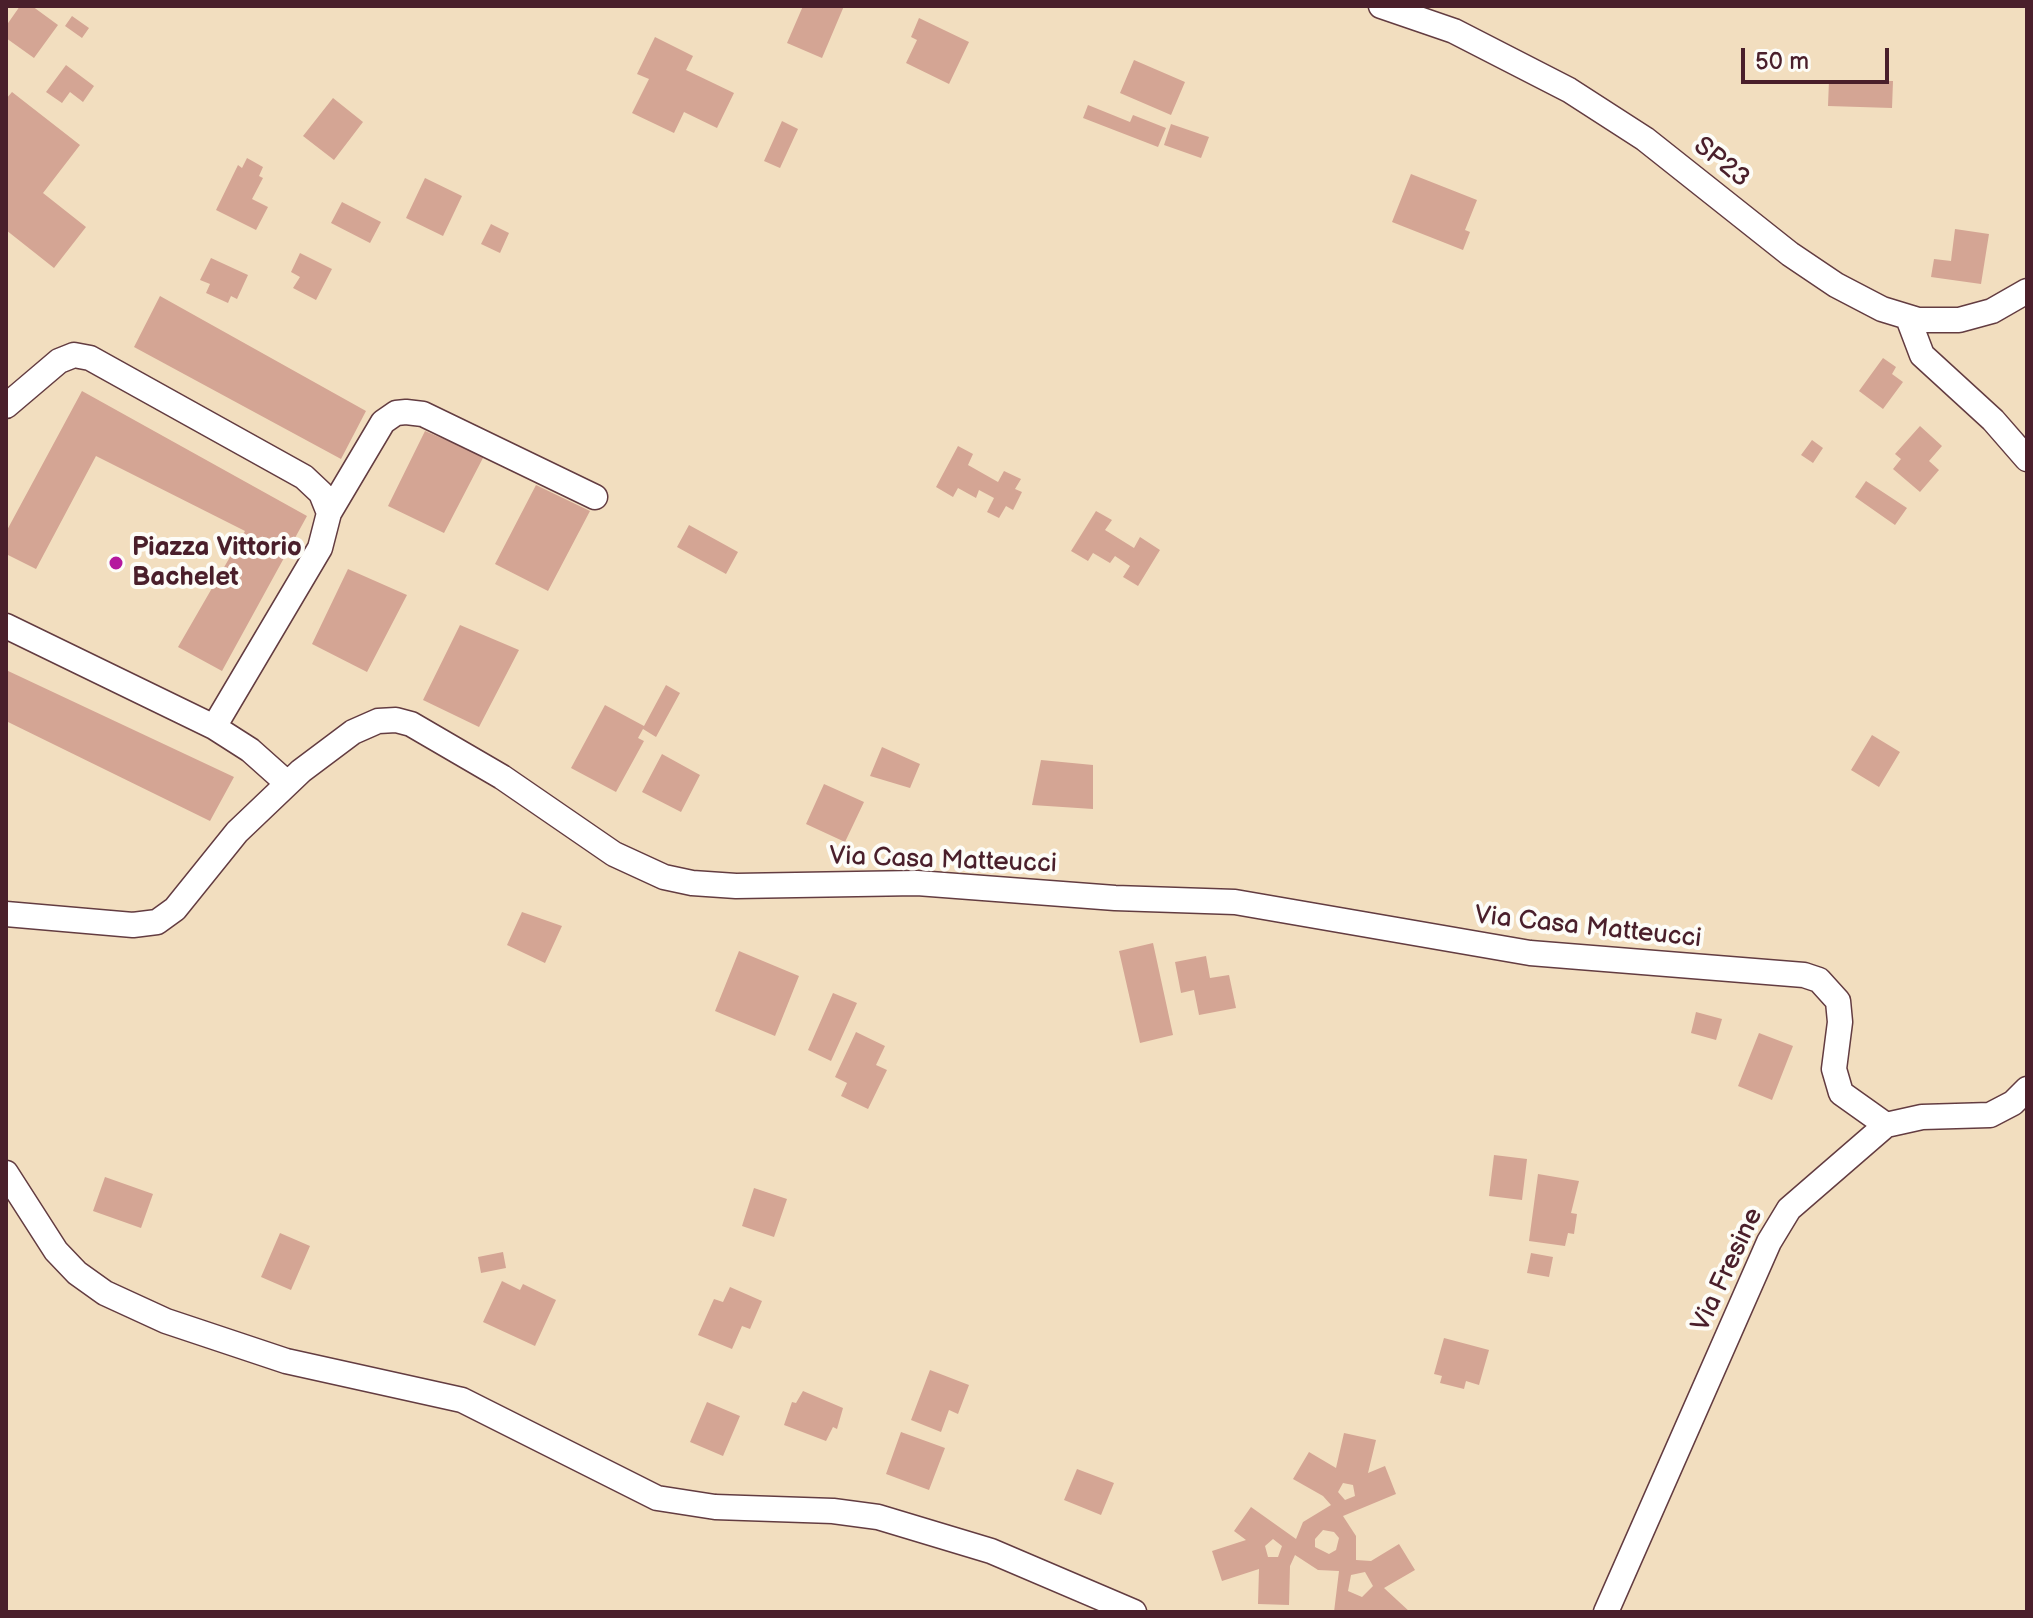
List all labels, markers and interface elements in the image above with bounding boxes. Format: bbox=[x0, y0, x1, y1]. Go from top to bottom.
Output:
scale bar bbox=[1745, 32, 1893, 82]
text: 50 m bbox=[1755, 47, 1809, 76]
street label: SP23 bbox=[1687, 131, 1755, 195]
place label: Piazza Vittorio Bachelet bbox=[132, 532, 302, 594]
marker: Piazza Vittorio Bachelet bbox=[107, 554, 125, 572]
street label: Via Casa Matteucci bbox=[829, 841, 1057, 881]
street label: Via Casa Matteucci bbox=[1473, 901, 1703, 955]
street label: Via Fresine bbox=[1686, 1203, 1770, 1337]

